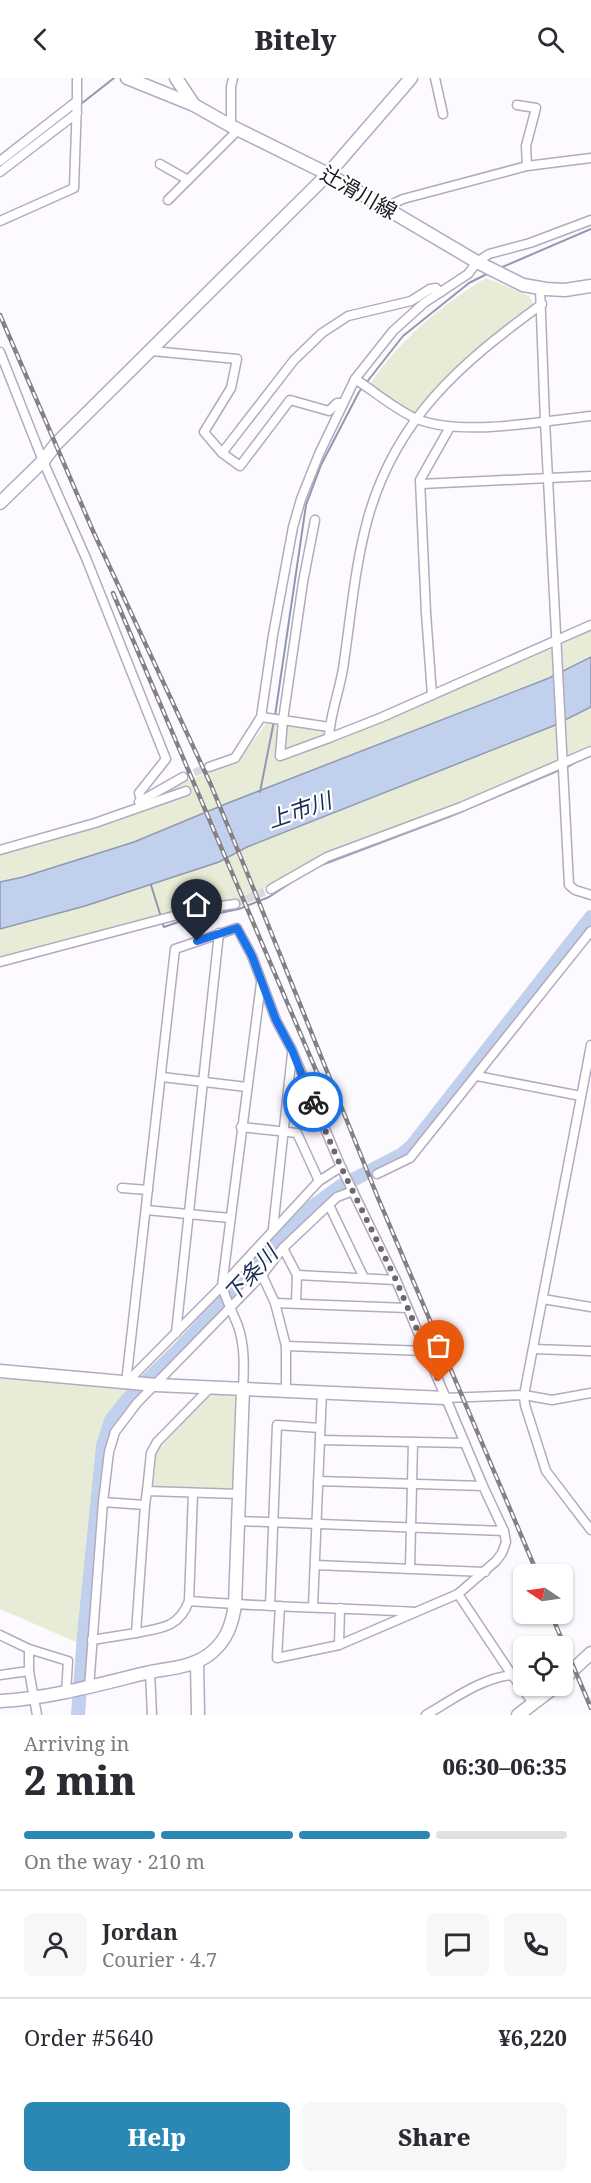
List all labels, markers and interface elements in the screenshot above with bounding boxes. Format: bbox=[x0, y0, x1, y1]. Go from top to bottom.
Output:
text: Bitely bbox=[255, 21, 336, 58]
icon: back bbox=[24, 23, 57, 56]
icon: search bbox=[534, 23, 567, 56]
street label: 辻滑川線 bbox=[316, 159, 402, 225]
water label: 上市川 bbox=[263, 783, 337, 834]
pin bbox=[171, 879, 222, 941]
icon: home bbox=[180, 888, 213, 921]
courier bbox=[283, 1072, 343, 1132]
icon: bike bbox=[297, 1086, 330, 1119]
water label: 下条川 bbox=[217, 1237, 285, 1307]
pin bbox=[413, 1320, 464, 1382]
icon: bag bbox=[422, 1329, 455, 1362]
north arrow bbox=[513, 1564, 573, 1624]
map controls bbox=[513, 1564, 573, 1696]
button: locate bbox=[513, 1636, 573, 1696]
text: Arriving in bbox=[24, 1730, 129, 1757]
text: 06:30–06:35 bbox=[443, 1751, 567, 1781]
text: 2 min bbox=[24, 1753, 136, 1806]
text: On the way · 210 m bbox=[24, 1848, 205, 1875]
button: person bbox=[24, 1913, 87, 1976]
button: chat bbox=[426, 1913, 489, 1976]
button: phone bbox=[504, 1913, 567, 1976]
text: Jordan bbox=[102, 1916, 178, 1946]
text: Courier · 4.7 bbox=[102, 1946, 217, 1973]
text: Order #5640 bbox=[24, 2022, 154, 2052]
text: ¥6,220 bbox=[498, 2022, 567, 2052]
button: Help bbox=[24, 2102, 290, 2171]
button: Share bbox=[302, 2102, 567, 2171]

